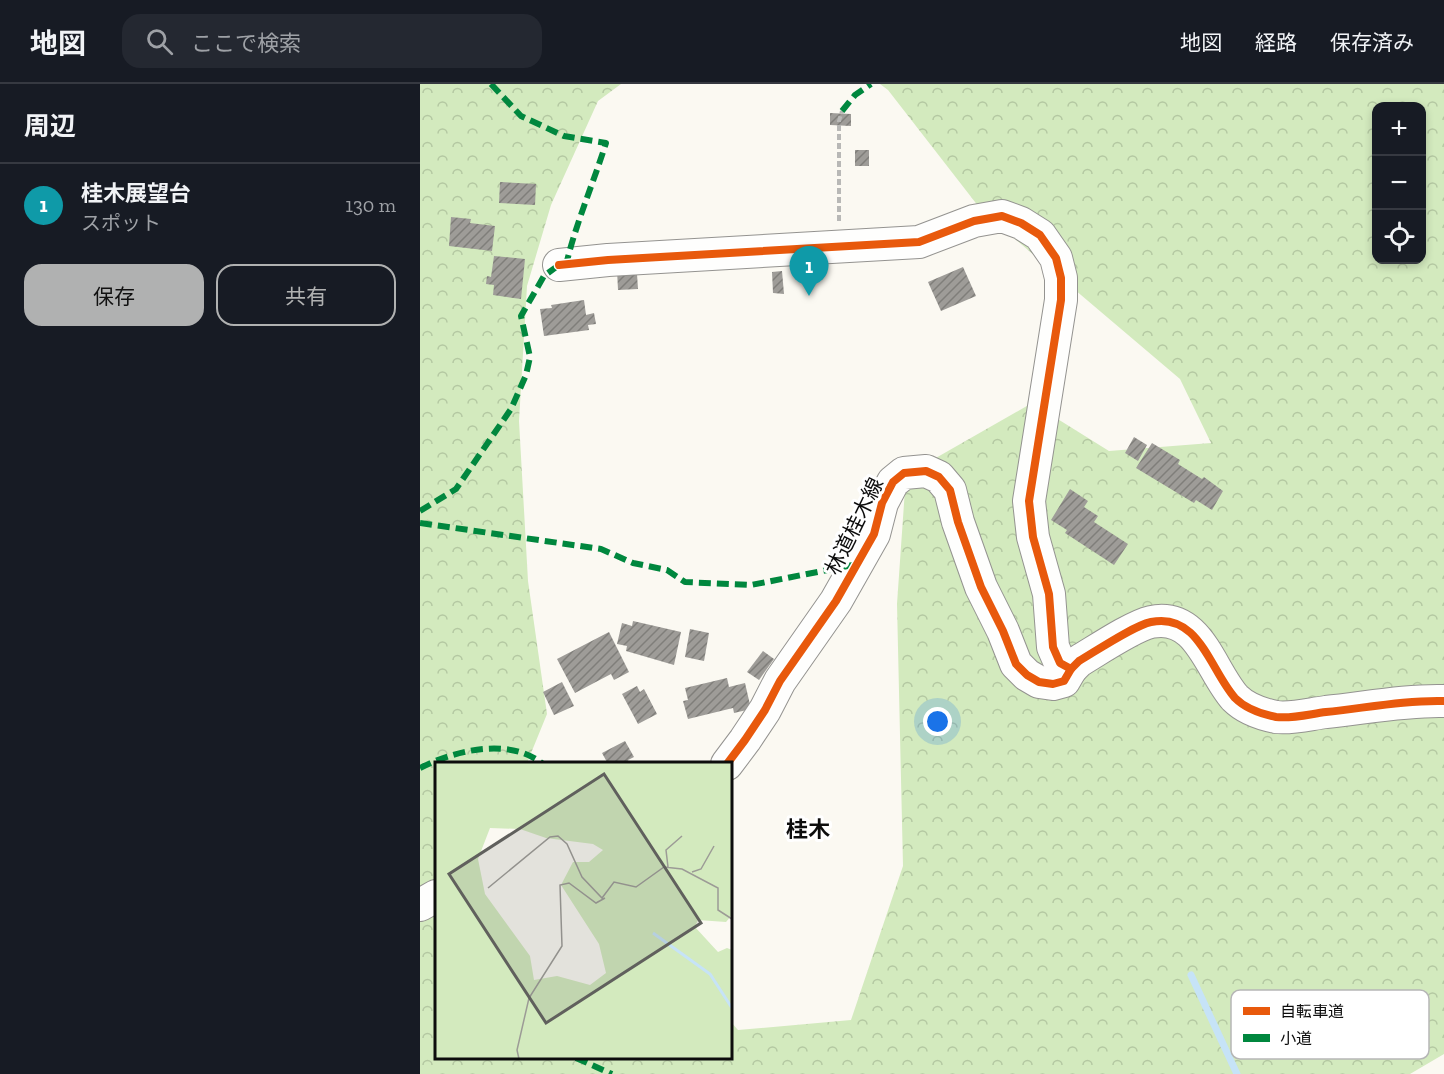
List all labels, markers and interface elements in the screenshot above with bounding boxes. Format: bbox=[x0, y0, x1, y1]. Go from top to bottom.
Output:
search box bbox=[122, 14, 542, 68]
icon: search bbox=[143, 25, 176, 58]
text: 地図 bbox=[30, 27, 86, 60]
text: ここで検索 bbox=[191, 30, 301, 57]
text: 地図 bbox=[1180, 30, 1222, 55]
text: 経路 bbox=[1255, 30, 1297, 55]
text: 保存済み bbox=[1330, 30, 1414, 55]
map controls bbox=[1372, 102, 1426, 264]
button: + bbox=[1372, 102, 1426, 156]
text: 周辺 bbox=[24, 110, 76, 142]
button: − bbox=[1372, 156, 1426, 210]
text: 桂木展望台 bbox=[81, 180, 191, 207]
text: 1 bbox=[39, 193, 48, 217]
text: 130 m bbox=[345, 193, 396, 217]
button: locate bbox=[1372, 210, 1426, 264]
text: スポット bbox=[81, 211, 161, 235]
pin: 1 bbox=[790, 246, 828, 296]
button: 保存 bbox=[24, 264, 204, 326]
button: 共有 bbox=[216, 264, 396, 326]
street label: 林道桂木線 bbox=[820, 473, 888, 579]
your location bbox=[923, 707, 952, 736]
inset map bbox=[435, 762, 732, 1059]
district label: 桂木 bbox=[786, 816, 830, 843]
legend bbox=[1231, 990, 1429, 1059]
text: 自転車道 bbox=[1280, 1002, 1344, 1021]
text: 小道 bbox=[1280, 1029, 1312, 1048]

